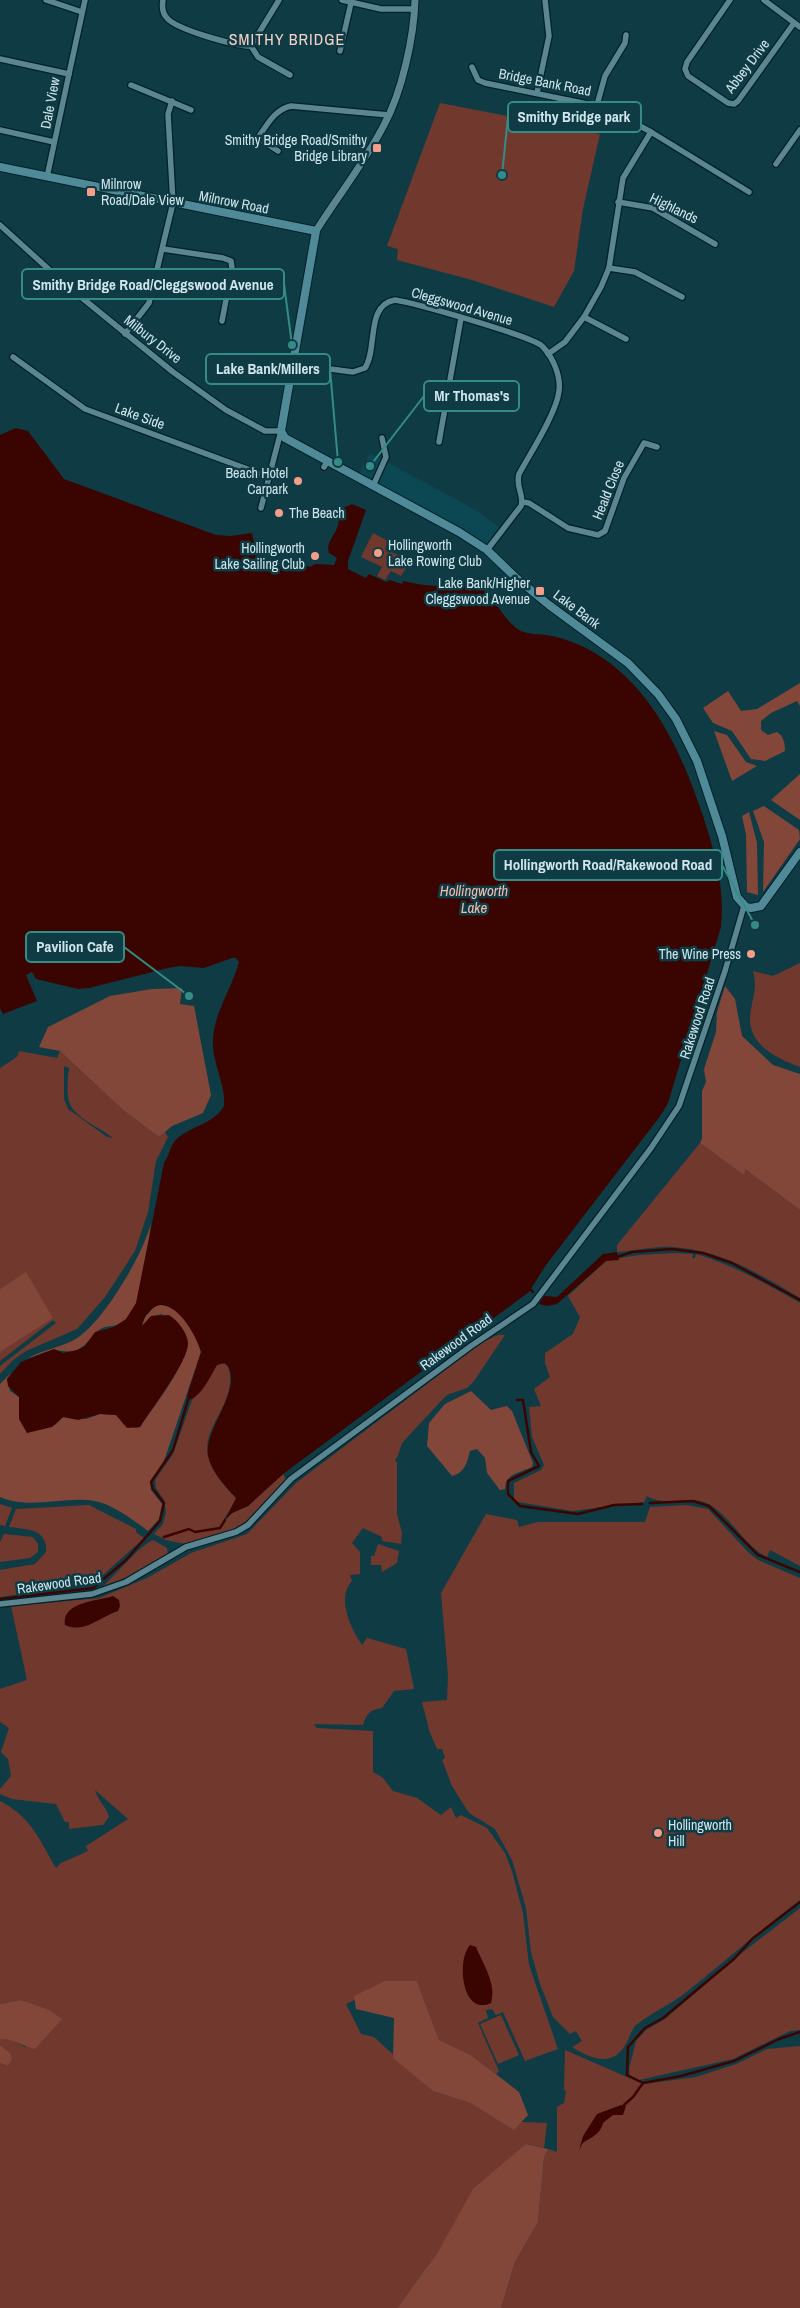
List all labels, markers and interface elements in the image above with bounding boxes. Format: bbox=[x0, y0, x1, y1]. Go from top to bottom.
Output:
district label: SMITHY BRIDGE bbox=[229, 28, 345, 50]
street label: Abbey Drive bbox=[720, 35, 773, 97]
street label: Bridge Bank Road bbox=[497, 64, 593, 100]
street label: Dale View bbox=[36, 75, 64, 130]
callout: Smithy Bridge park bbox=[508, 102, 641, 132]
text: Smithy Bridge park bbox=[518, 106, 631, 127]
place label: Smithy Bridge Road/Smithy Bridge Library bbox=[225, 131, 367, 165]
marker: Smithy Bridge Road/Smithy Bridge Library bbox=[371, 142, 383, 154]
place label: Milnrow Road/Dale View bbox=[101, 175, 184, 209]
marker: Milnrow Road/Dale View bbox=[85, 186, 97, 198]
street label: Milnrow Road bbox=[198, 186, 270, 218]
street label: Highlands bbox=[647, 189, 701, 228]
callout: Smithy Bridge Road/Cleggswood Avenue bbox=[22, 269, 284, 299]
text: Smithy Bridge Road/Cleggswood Avenue bbox=[32, 274, 274, 295]
street label: Cleggswood Avenue bbox=[409, 283, 515, 329]
street label: Milbury Drive bbox=[121, 311, 185, 367]
callout: Lake Bank/Millers bbox=[206, 354, 330, 384]
text: Lake Bank/Millers bbox=[216, 358, 320, 379]
callout: Mr Thomas's bbox=[424, 381, 519, 411]
text: Mr Thomas's bbox=[434, 385, 510, 406]
street label: Lake Side bbox=[113, 399, 167, 433]
street label: Heald Close bbox=[588, 458, 628, 522]
place label: Beach Hotel Carpark bbox=[225, 464, 288, 498]
marker: Beach Hotel Carpark bbox=[292, 475, 304, 487]
place label: The Beach bbox=[289, 504, 345, 522]
marker: The Beach bbox=[273, 507, 285, 519]
place label: Hollingworth Lake Rowing Club bbox=[388, 536, 482, 570]
place label: Hollingworth Lake Sailing Club bbox=[214, 539, 305, 573]
marker: Hollingworth Lake Rowing Club bbox=[372, 547, 384, 559]
marker: Hollingworth Lake Sailing Club bbox=[309, 550, 321, 562]
place label: Lake Bank/Higher Cleggswood Avenue bbox=[426, 574, 530, 608]
marker: Lake Bank/Higher Cleggswood Avenue bbox=[534, 585, 546, 597]
street label: Lake Bank bbox=[550, 585, 604, 633]
callout: Hollingworth Road/Rakewood Road bbox=[494, 850, 722, 880]
text: Hollingworth Road/Rakewood Road bbox=[504, 854, 712, 875]
water label: Hollingworth Lake bbox=[440, 880, 508, 918]
callout: Pavilion Cafe bbox=[26, 932, 124, 962]
text: Pavilion Cafe bbox=[36, 936, 114, 957]
place label: The Wine Press bbox=[659, 945, 741, 963]
marker: The Wine Press bbox=[745, 948, 757, 960]
street label: Rakewood Road bbox=[675, 975, 719, 1061]
street label: Rakewood Road bbox=[416, 1310, 496, 1374]
street label: Rakewood Road bbox=[16, 1568, 102, 1598]
place label: Hollingworth Hill bbox=[668, 1816, 732, 1850]
marker: Hollingworth Hill bbox=[652, 1827, 664, 1839]

